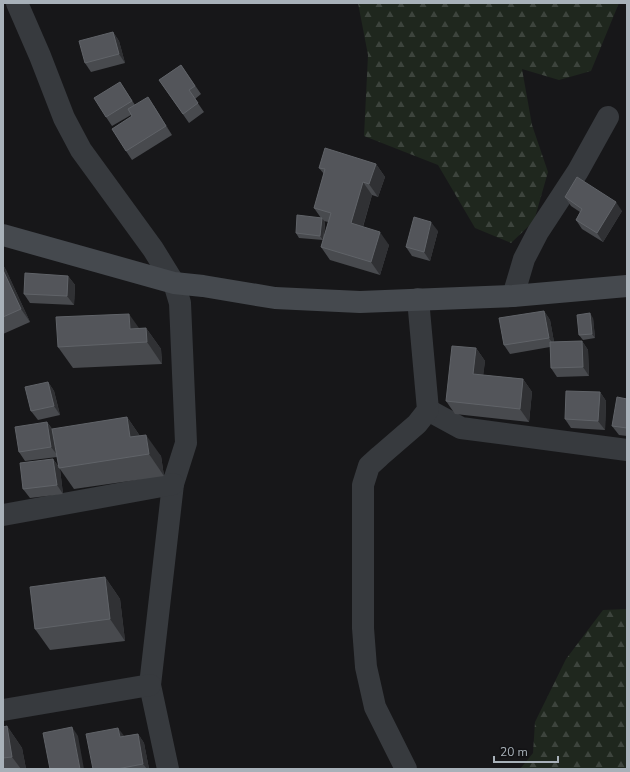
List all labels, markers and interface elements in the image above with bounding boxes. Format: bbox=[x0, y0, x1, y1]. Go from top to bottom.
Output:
scale bar bbox=[494, 738, 558, 764]
text: 20 m bbox=[500, 744, 528, 760]

